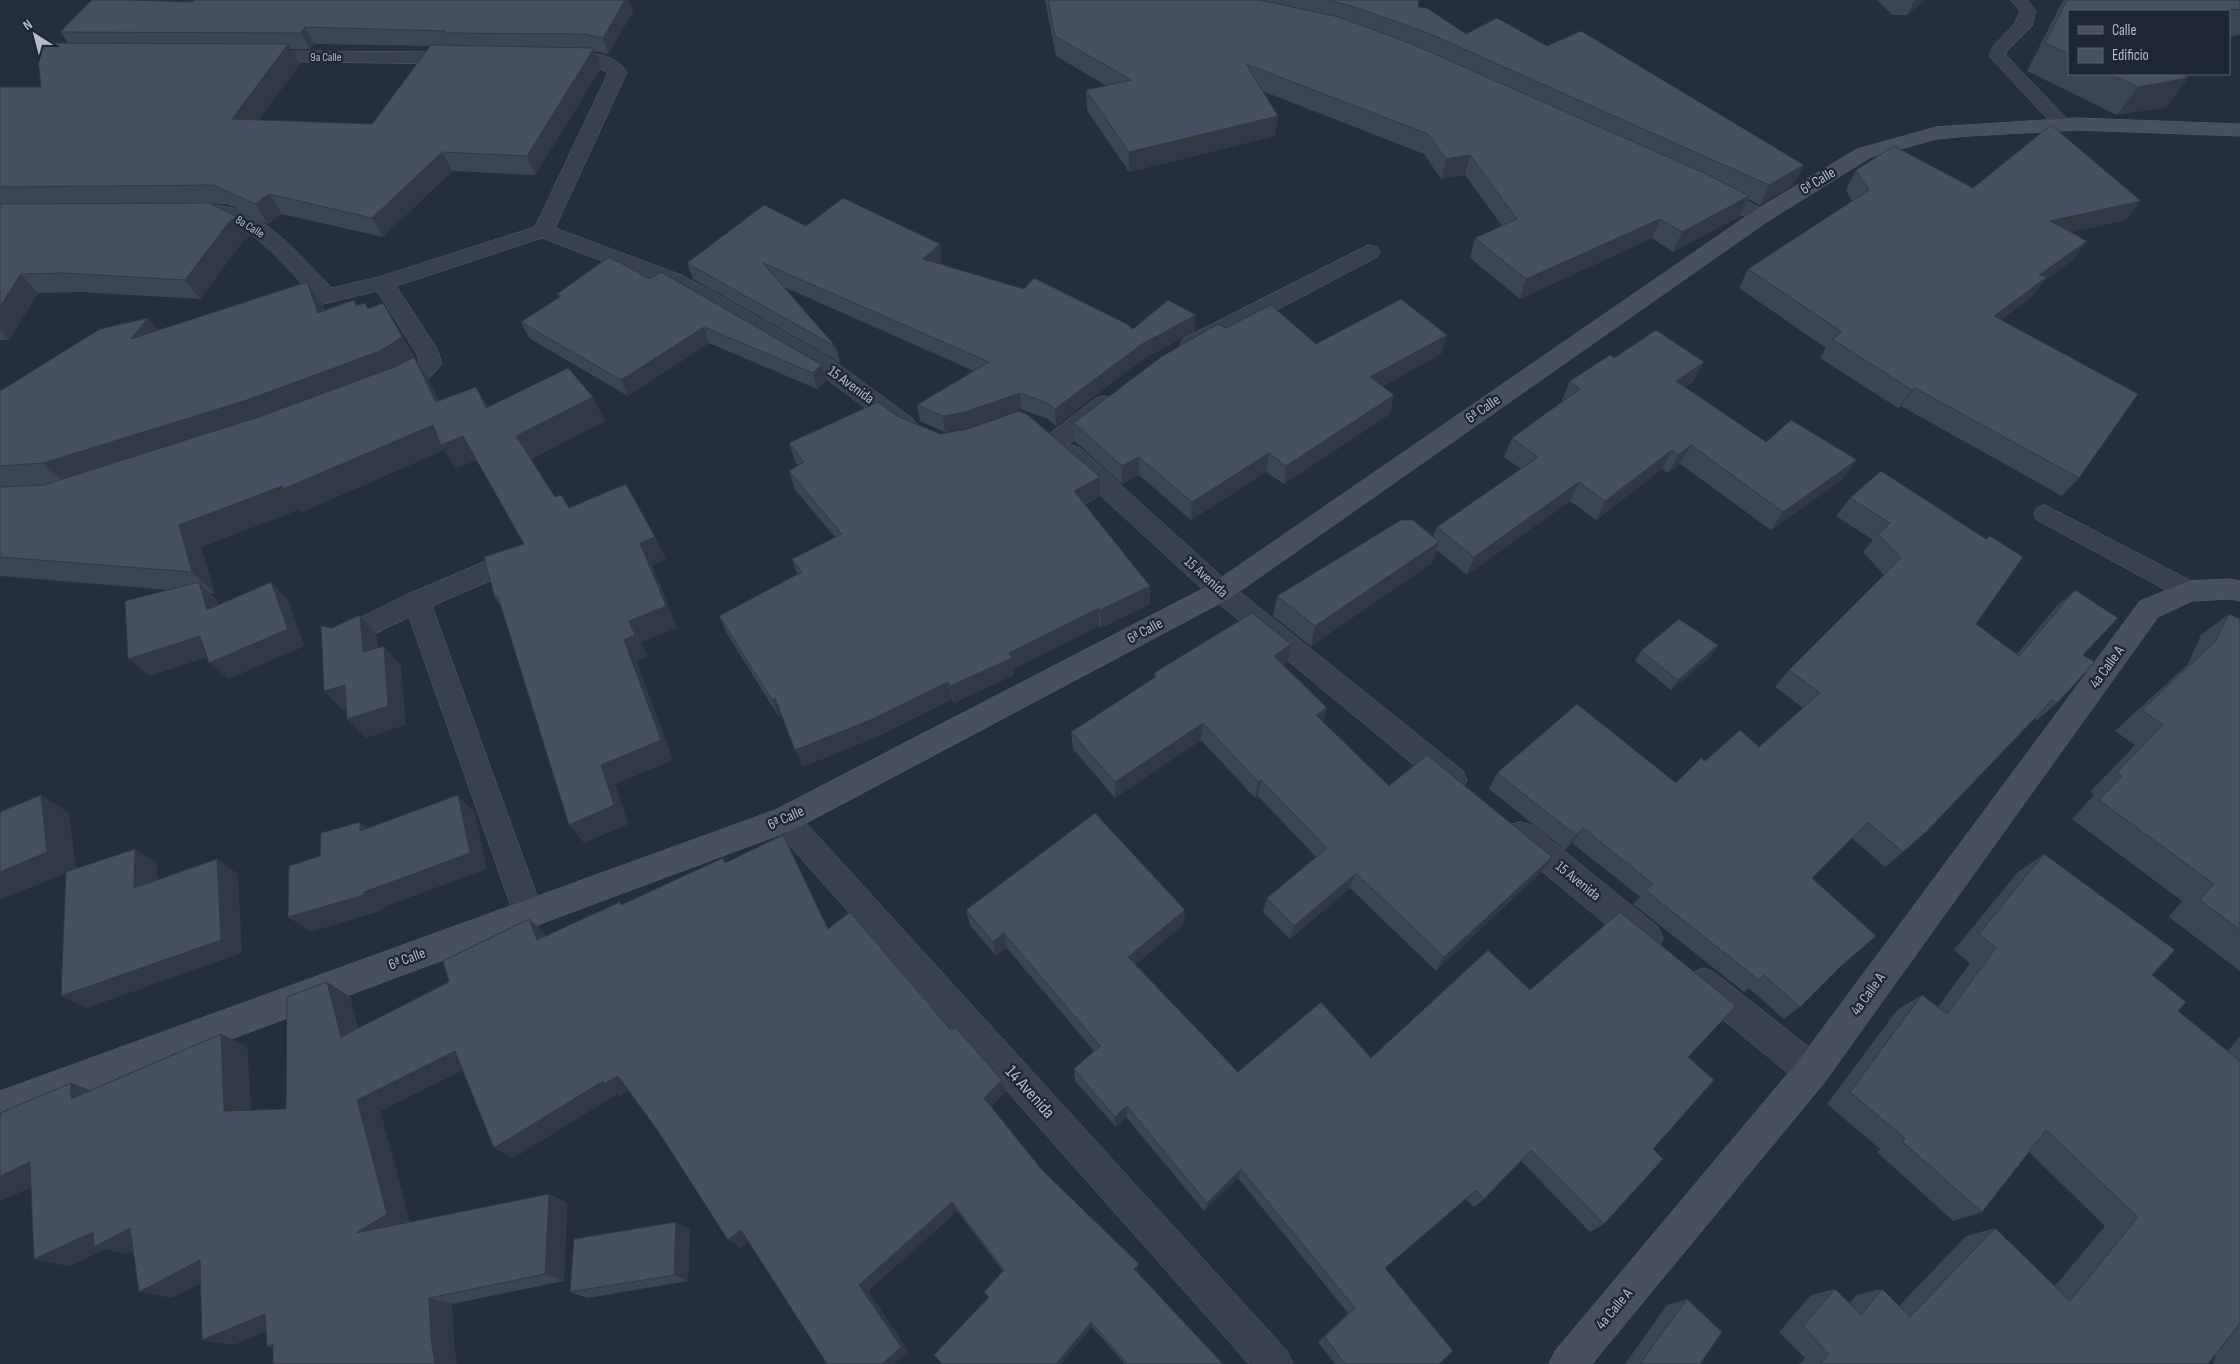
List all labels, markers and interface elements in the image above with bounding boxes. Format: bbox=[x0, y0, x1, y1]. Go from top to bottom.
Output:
north arrow bbox=[10, 10, 60, 60]
legend bbox=[2068, 10, 2230, 75]
text: N bbox=[20, 16, 36, 34]
text: Calle bbox=[2112, 21, 2136, 40]
text: Edificio bbox=[2112, 46, 2149, 65]
street label: 9a Calle bbox=[310, 50, 342, 65]
street label: 6ª Calle bbox=[1797, 163, 1839, 199]
street label: 8a Calle bbox=[233, 212, 267, 242]
street label: 15 Avenida bbox=[824, 362, 878, 408]
street label: 6ª Calle bbox=[1462, 390, 1504, 428]
street label: 15 Avenida bbox=[1180, 552, 1232, 602]
street label: 6ª Calle bbox=[1124, 614, 1166, 648]
street label: 4a Calle A bbox=[2085, 642, 2129, 692]
street label: 6ª Calle bbox=[765, 802, 807, 834]
street label: 15 Avenida bbox=[1551, 857, 1605, 905]
street label: 6ª Calle bbox=[386, 944, 428, 974]
street label: 4a Calle A bbox=[1846, 969, 1890, 1019]
street label: 14 Avenida bbox=[1001, 1061, 1059, 1123]
street label: 4a Calle A bbox=[1591, 1284, 1637, 1333]

